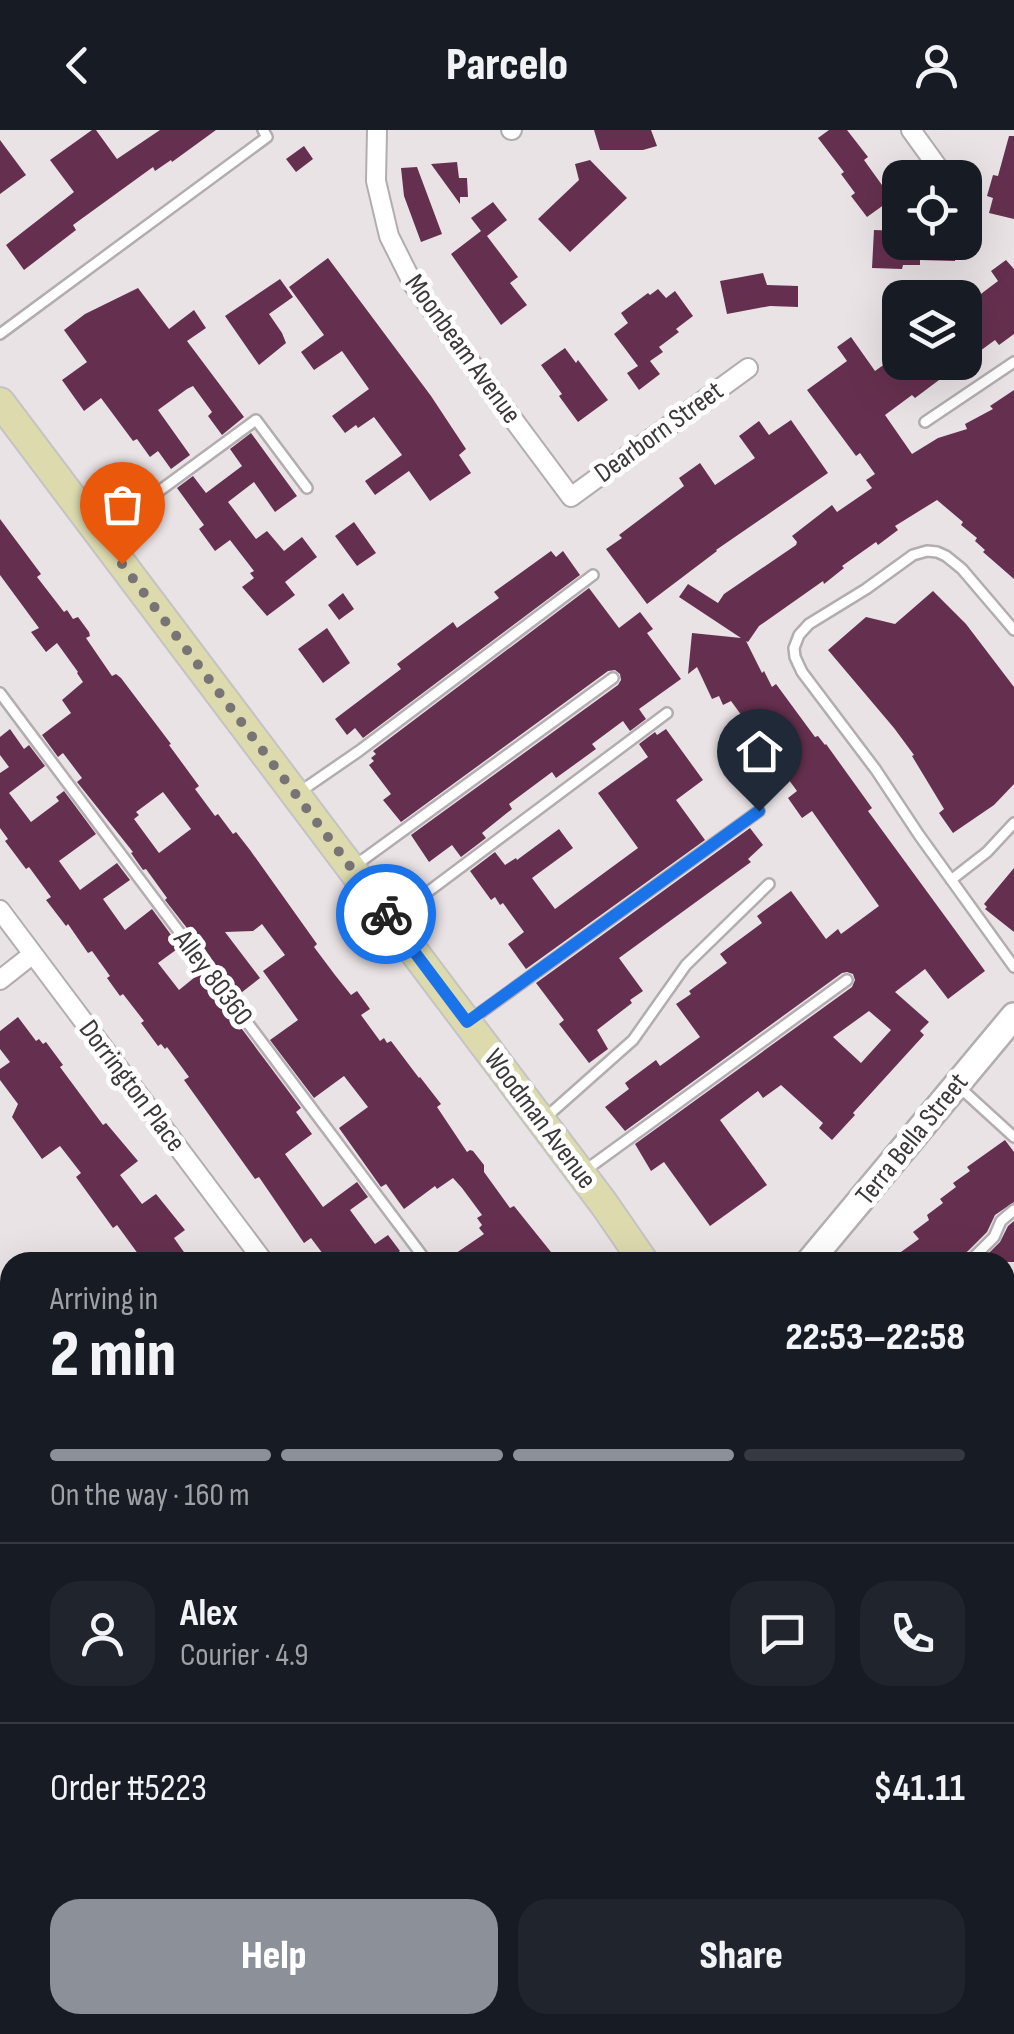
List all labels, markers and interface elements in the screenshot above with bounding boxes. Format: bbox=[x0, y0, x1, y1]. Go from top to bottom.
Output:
icon: back bbox=[50, 38, 105, 93]
text: Parcelo bbox=[446, 38, 568, 93]
icon: person bbox=[909, 38, 964, 93]
map controls bbox=[882, 160, 982, 380]
button: locate bbox=[882, 160, 982, 260]
street label: Moonbeam Avenue bbox=[398, 268, 528, 430]
button: layers bbox=[882, 280, 982, 380]
street label: Dearborn Street bbox=[588, 374, 730, 490]
pin bbox=[80, 462, 165, 565]
icon: bag bbox=[95, 477, 150, 532]
pin bbox=[717, 709, 802, 812]
icon: home bbox=[732, 724, 787, 779]
courier bbox=[336, 864, 436, 964]
icon: bike bbox=[359, 887, 414, 942]
street label: Alley 80360 bbox=[166, 923, 259, 1032]
street label: Dorrington Place bbox=[72, 1014, 192, 1158]
street label: Woodman Avenue bbox=[477, 1043, 603, 1195]
street label: Terra Bella Street bbox=[849, 1066, 975, 1212]
text: Arriving in bbox=[50, 1280, 158, 1319]
text: 22:53–22:58 bbox=[785, 1315, 965, 1360]
text: 2 min bbox=[50, 1317, 176, 1395]
text: On the way · 160 m bbox=[50, 1476, 249, 1515]
button: person bbox=[50, 1581, 155, 1686]
button: chat bbox=[730, 1581, 835, 1686]
button: phone bbox=[860, 1581, 965, 1686]
text: Alex bbox=[180, 1591, 238, 1636]
text: Courier · 4.9 bbox=[180, 1636, 308, 1675]
text: Order #5223 bbox=[50, 1766, 207, 1811]
text: $41.11 bbox=[873, 1766, 965, 1811]
button: Help bbox=[50, 1899, 498, 2014]
button: Share bbox=[518, 1899, 965, 2014]

